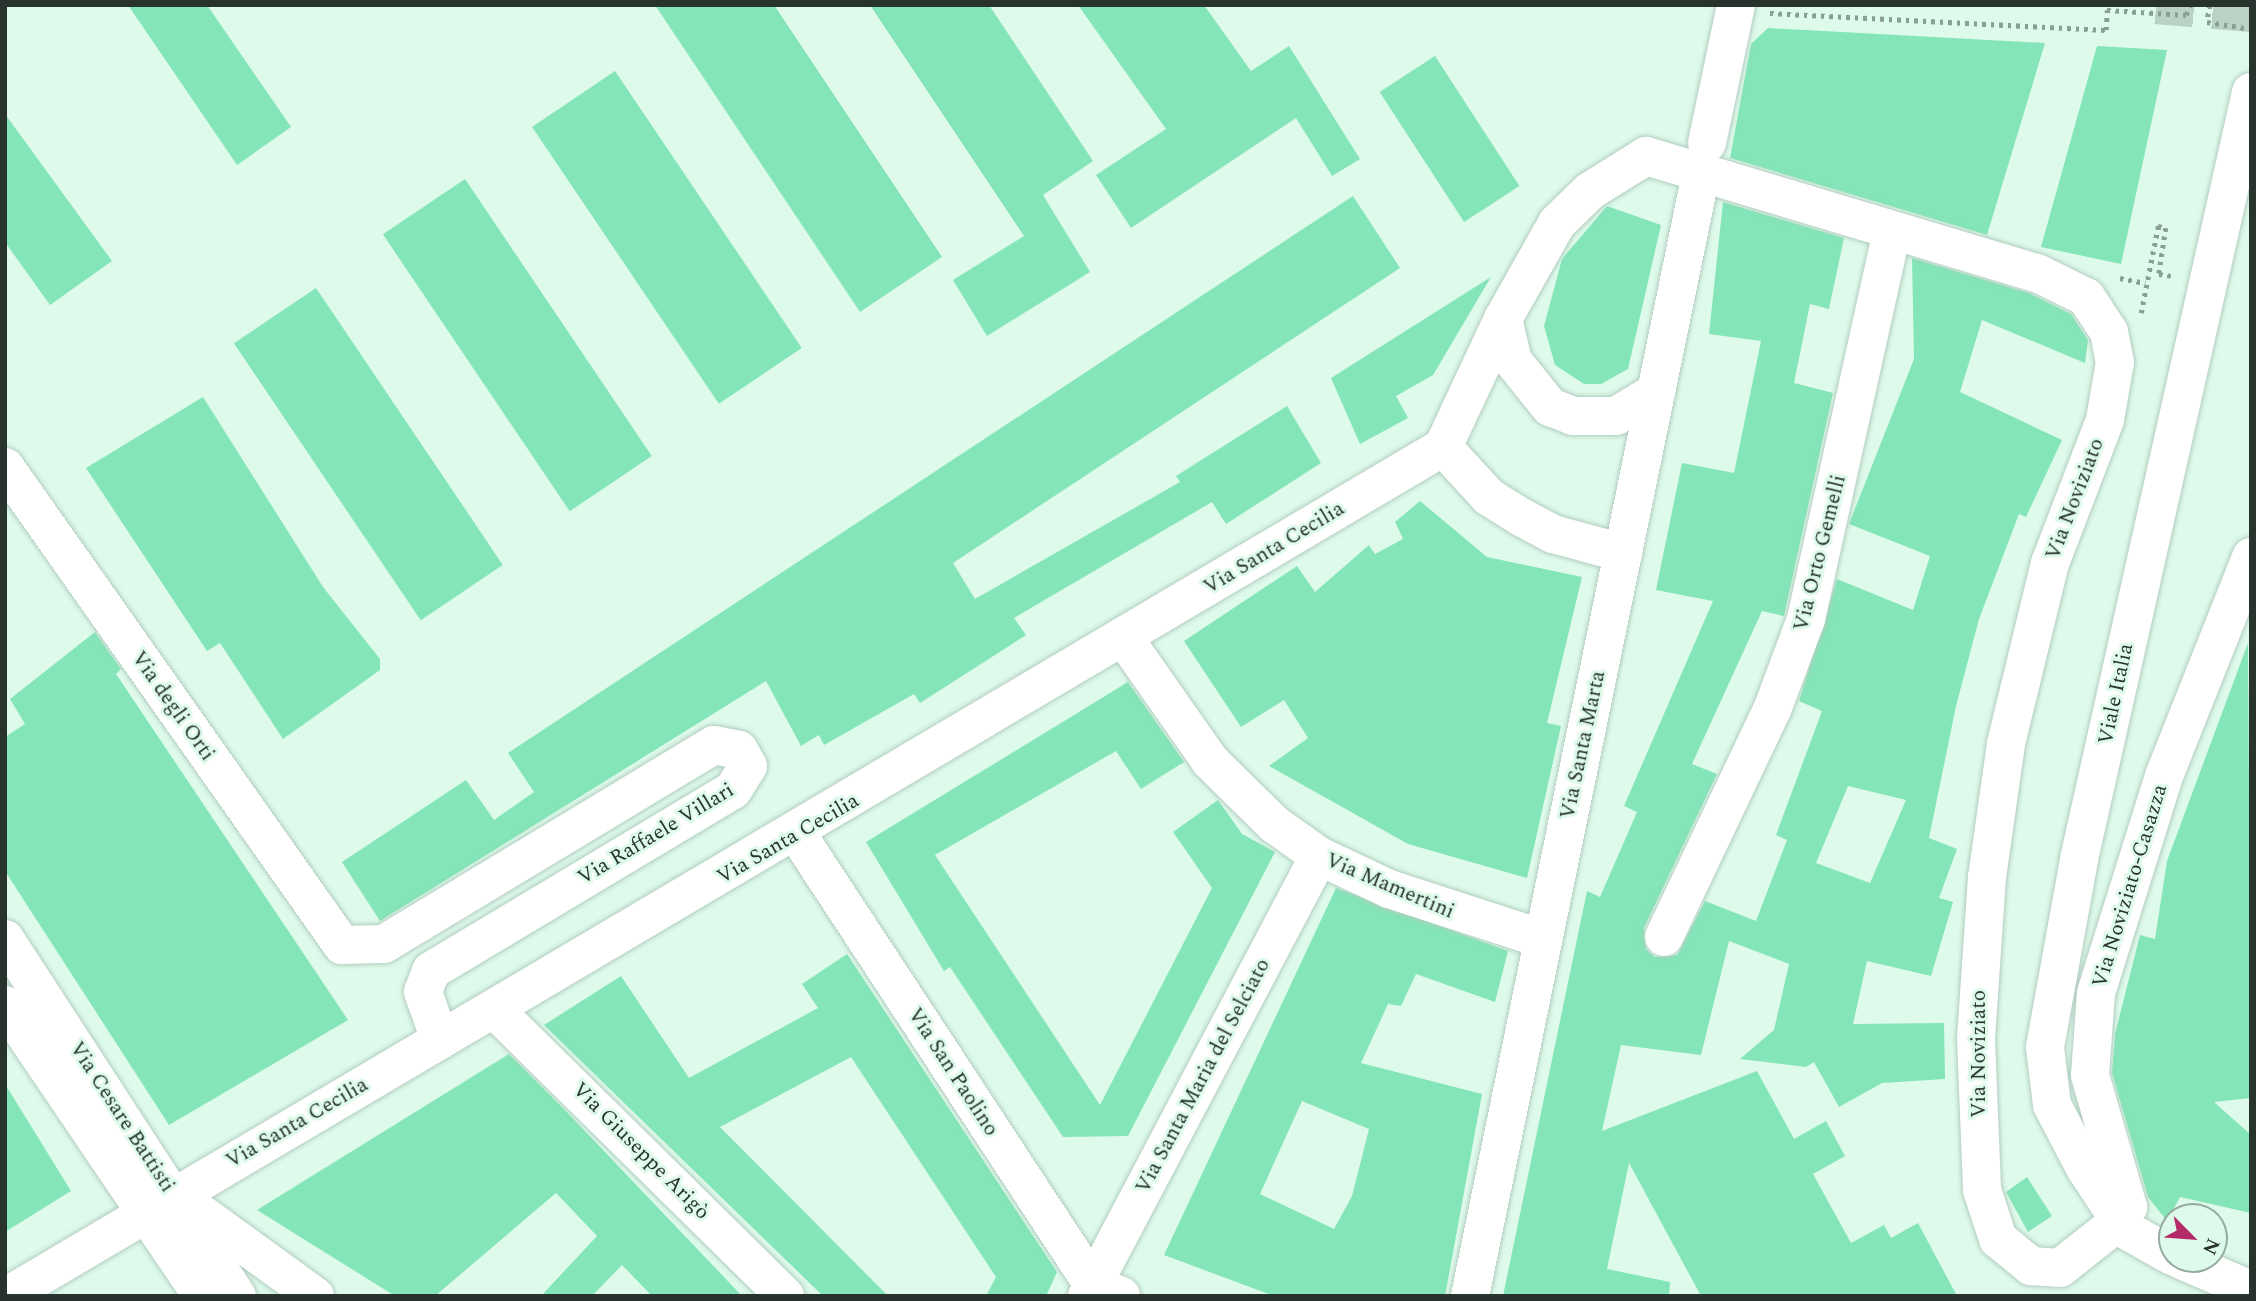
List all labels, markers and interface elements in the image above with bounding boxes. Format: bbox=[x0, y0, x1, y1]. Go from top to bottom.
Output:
street label: Via Noviziato bbox=[2040, 435, 2110, 563]
street label: Via Orto Gemelli bbox=[1788, 472, 1852, 634]
street label: Via Santa Cecilia bbox=[1199, 496, 1349, 600]
street label: Viale Italia bbox=[2093, 641, 2139, 747]
street label: Via degli Orti bbox=[126, 646, 220, 766]
street label: Via Santa Marta bbox=[1555, 668, 1611, 822]
street label: Via Raffaele Villari bbox=[573, 777, 739, 891]
street label: Via Noviziato-Casazza bbox=[2087, 781, 2173, 991]
street label: Via Santa Cecilia bbox=[713, 788, 863, 890]
street label: Via Mamertini bbox=[1322, 848, 1458, 924]
street label: Via Santa Maria del Selciato bbox=[1130, 954, 1276, 1198]
street label: Via Noviziato bbox=[1966, 990, 1992, 1118]
street label: Via San Paolino bbox=[902, 1003, 1004, 1141]
street label: Via Cesare Battisti bbox=[64, 1037, 180, 1197]
street label: Via Santa Cecilia bbox=[222, 1072, 372, 1174]
street label: Via Giuseppe Arigò bbox=[567, 1077, 715, 1225]
north arrow bbox=[2158, 1203, 2228, 1273]
text: N bbox=[2194, 1233, 2227, 1259]

